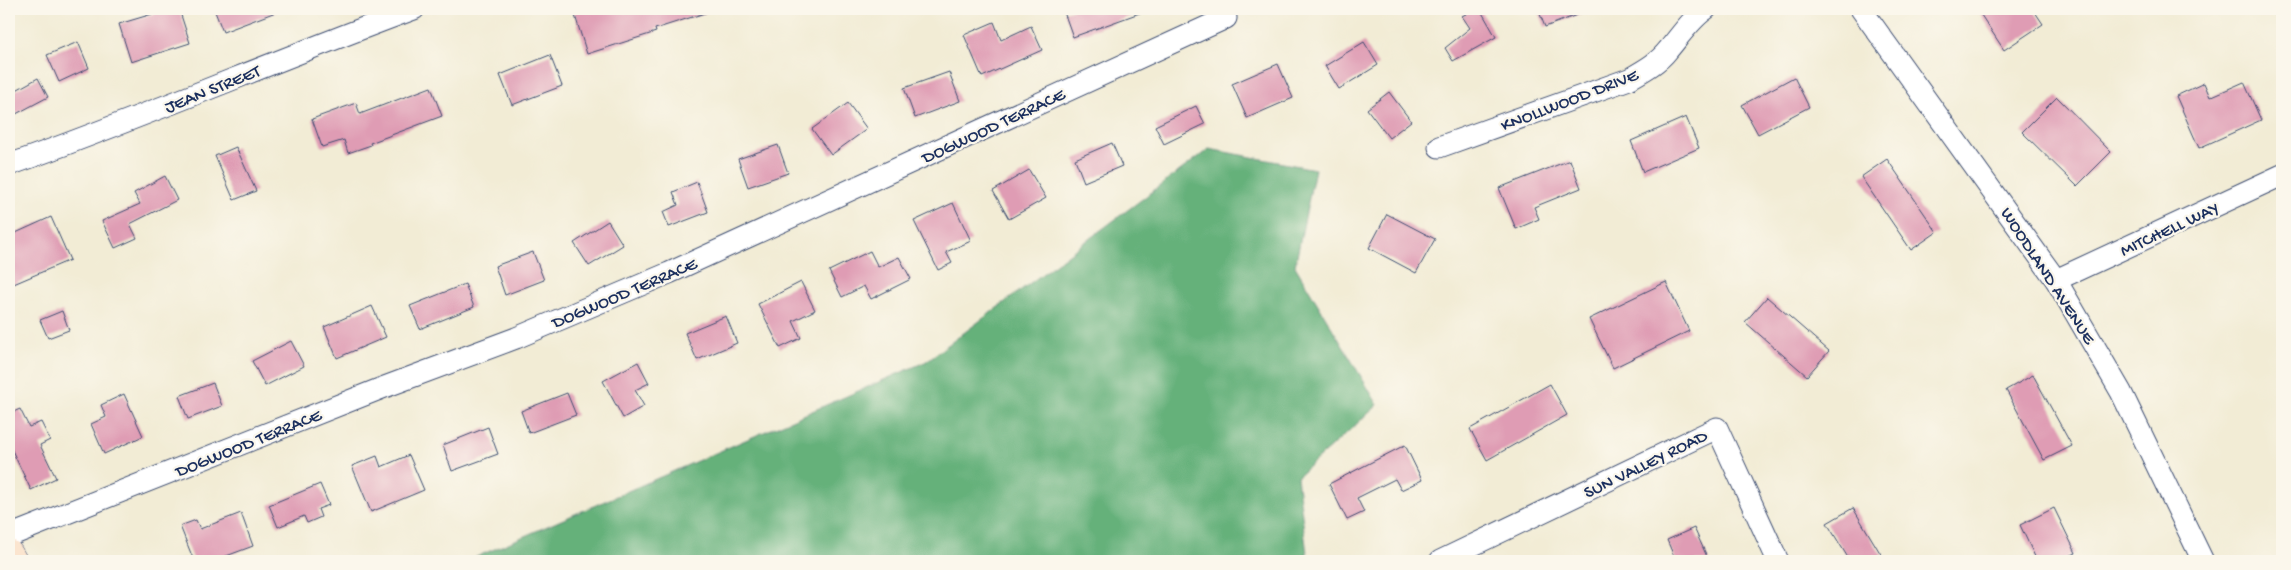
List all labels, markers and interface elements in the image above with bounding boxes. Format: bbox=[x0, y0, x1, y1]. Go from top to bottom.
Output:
street label: JEAN STREET bbox=[162, 61, 265, 119]
street label: KNOLLWOOD DRIVE bbox=[1498, 65, 1642, 137]
street label: DOGWOOD TERRACE bbox=[918, 85, 1070, 170]
street label: MITCHELL WAY bbox=[2117, 198, 2223, 262]
street label: WOODLAND AVENUE bbox=[1995, 204, 2099, 349]
street label: DOGWOOD TERRACE bbox=[548, 254, 701, 335]
street label: DOGWOOD TERRACE bbox=[172, 405, 326, 484]
street label: SUN VALLEY ROAD bbox=[1581, 426, 1712, 504]

